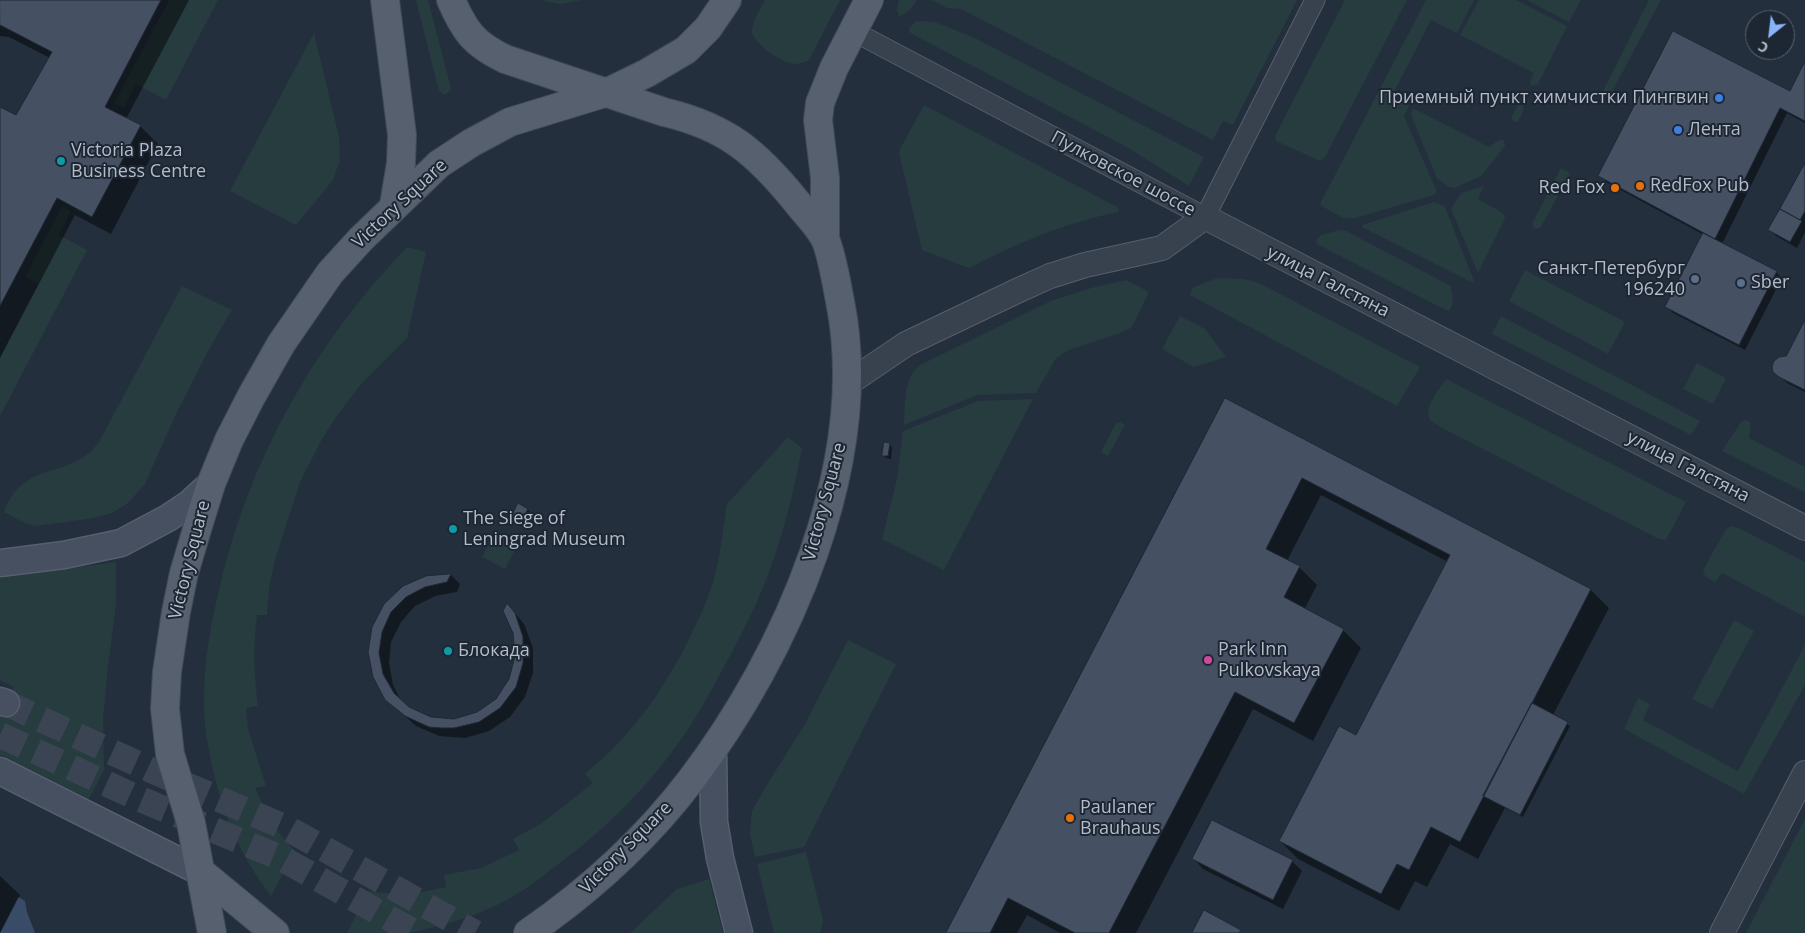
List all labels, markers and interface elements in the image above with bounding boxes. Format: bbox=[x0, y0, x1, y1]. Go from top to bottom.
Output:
north arrow bbox=[1745, 10, 1795, 60]
text: С bbox=[1754, 37, 1771, 58]
place label: Приемный пункт химчистки Пингвин bbox=[1379, 87, 1709, 109]
marker: Приемный пункт химчистки Пингвин bbox=[1713, 92, 1725, 104]
place label: Лента bbox=[1688, 119, 1741, 141]
marker: Лента bbox=[1672, 124, 1684, 136]
street label: Пулковское шоссе bbox=[1047, 127, 1199, 221]
place label: Victoria Plaza Business Centre bbox=[71, 140, 206, 182]
marker: Victoria Plaza Business Centre bbox=[55, 155, 67, 167]
street label: Victory Square bbox=[348, 155, 452, 253]
place label: RedFox Pub bbox=[1650, 175, 1749, 197]
place label: Red Fox bbox=[1539, 177, 1605, 199]
marker: RedFox Pub bbox=[1634, 180, 1646, 192]
marker: Red Fox bbox=[1609, 182, 1621, 194]
street label: улица Галстяна bbox=[1263, 242, 1393, 322]
place label: Санкт-Петербург 196240 bbox=[1537, 258, 1685, 300]
place label: Sber bbox=[1751, 272, 1789, 294]
marker: Санкт-Петербург 196240 bbox=[1689, 273, 1701, 285]
marker: Sber bbox=[1735, 277, 1747, 289]
street label: улица Галстяна bbox=[1623, 427, 1753, 507]
street label: Victory Square bbox=[799, 440, 851, 564]
street label: Victory Square bbox=[165, 498, 215, 622]
place label: The Siege of Leningrad Museum bbox=[463, 508, 626, 550]
marker: The Siege of Leningrad Museum bbox=[447, 523, 459, 535]
place label: Park Inn Pulkovskaya bbox=[1218, 639, 1321, 682]
place label: Блокада bbox=[458, 640, 530, 662]
marker: Блокада bbox=[442, 645, 454, 657]
marker: Park Inn Pulkovskaya bbox=[1202, 654, 1214, 666]
street label: Victory Square bbox=[575, 797, 677, 899]
place label: Paulaner Brauhaus bbox=[1080, 797, 1161, 840]
marker: Paulaner Brauhaus bbox=[1064, 812, 1076, 824]

